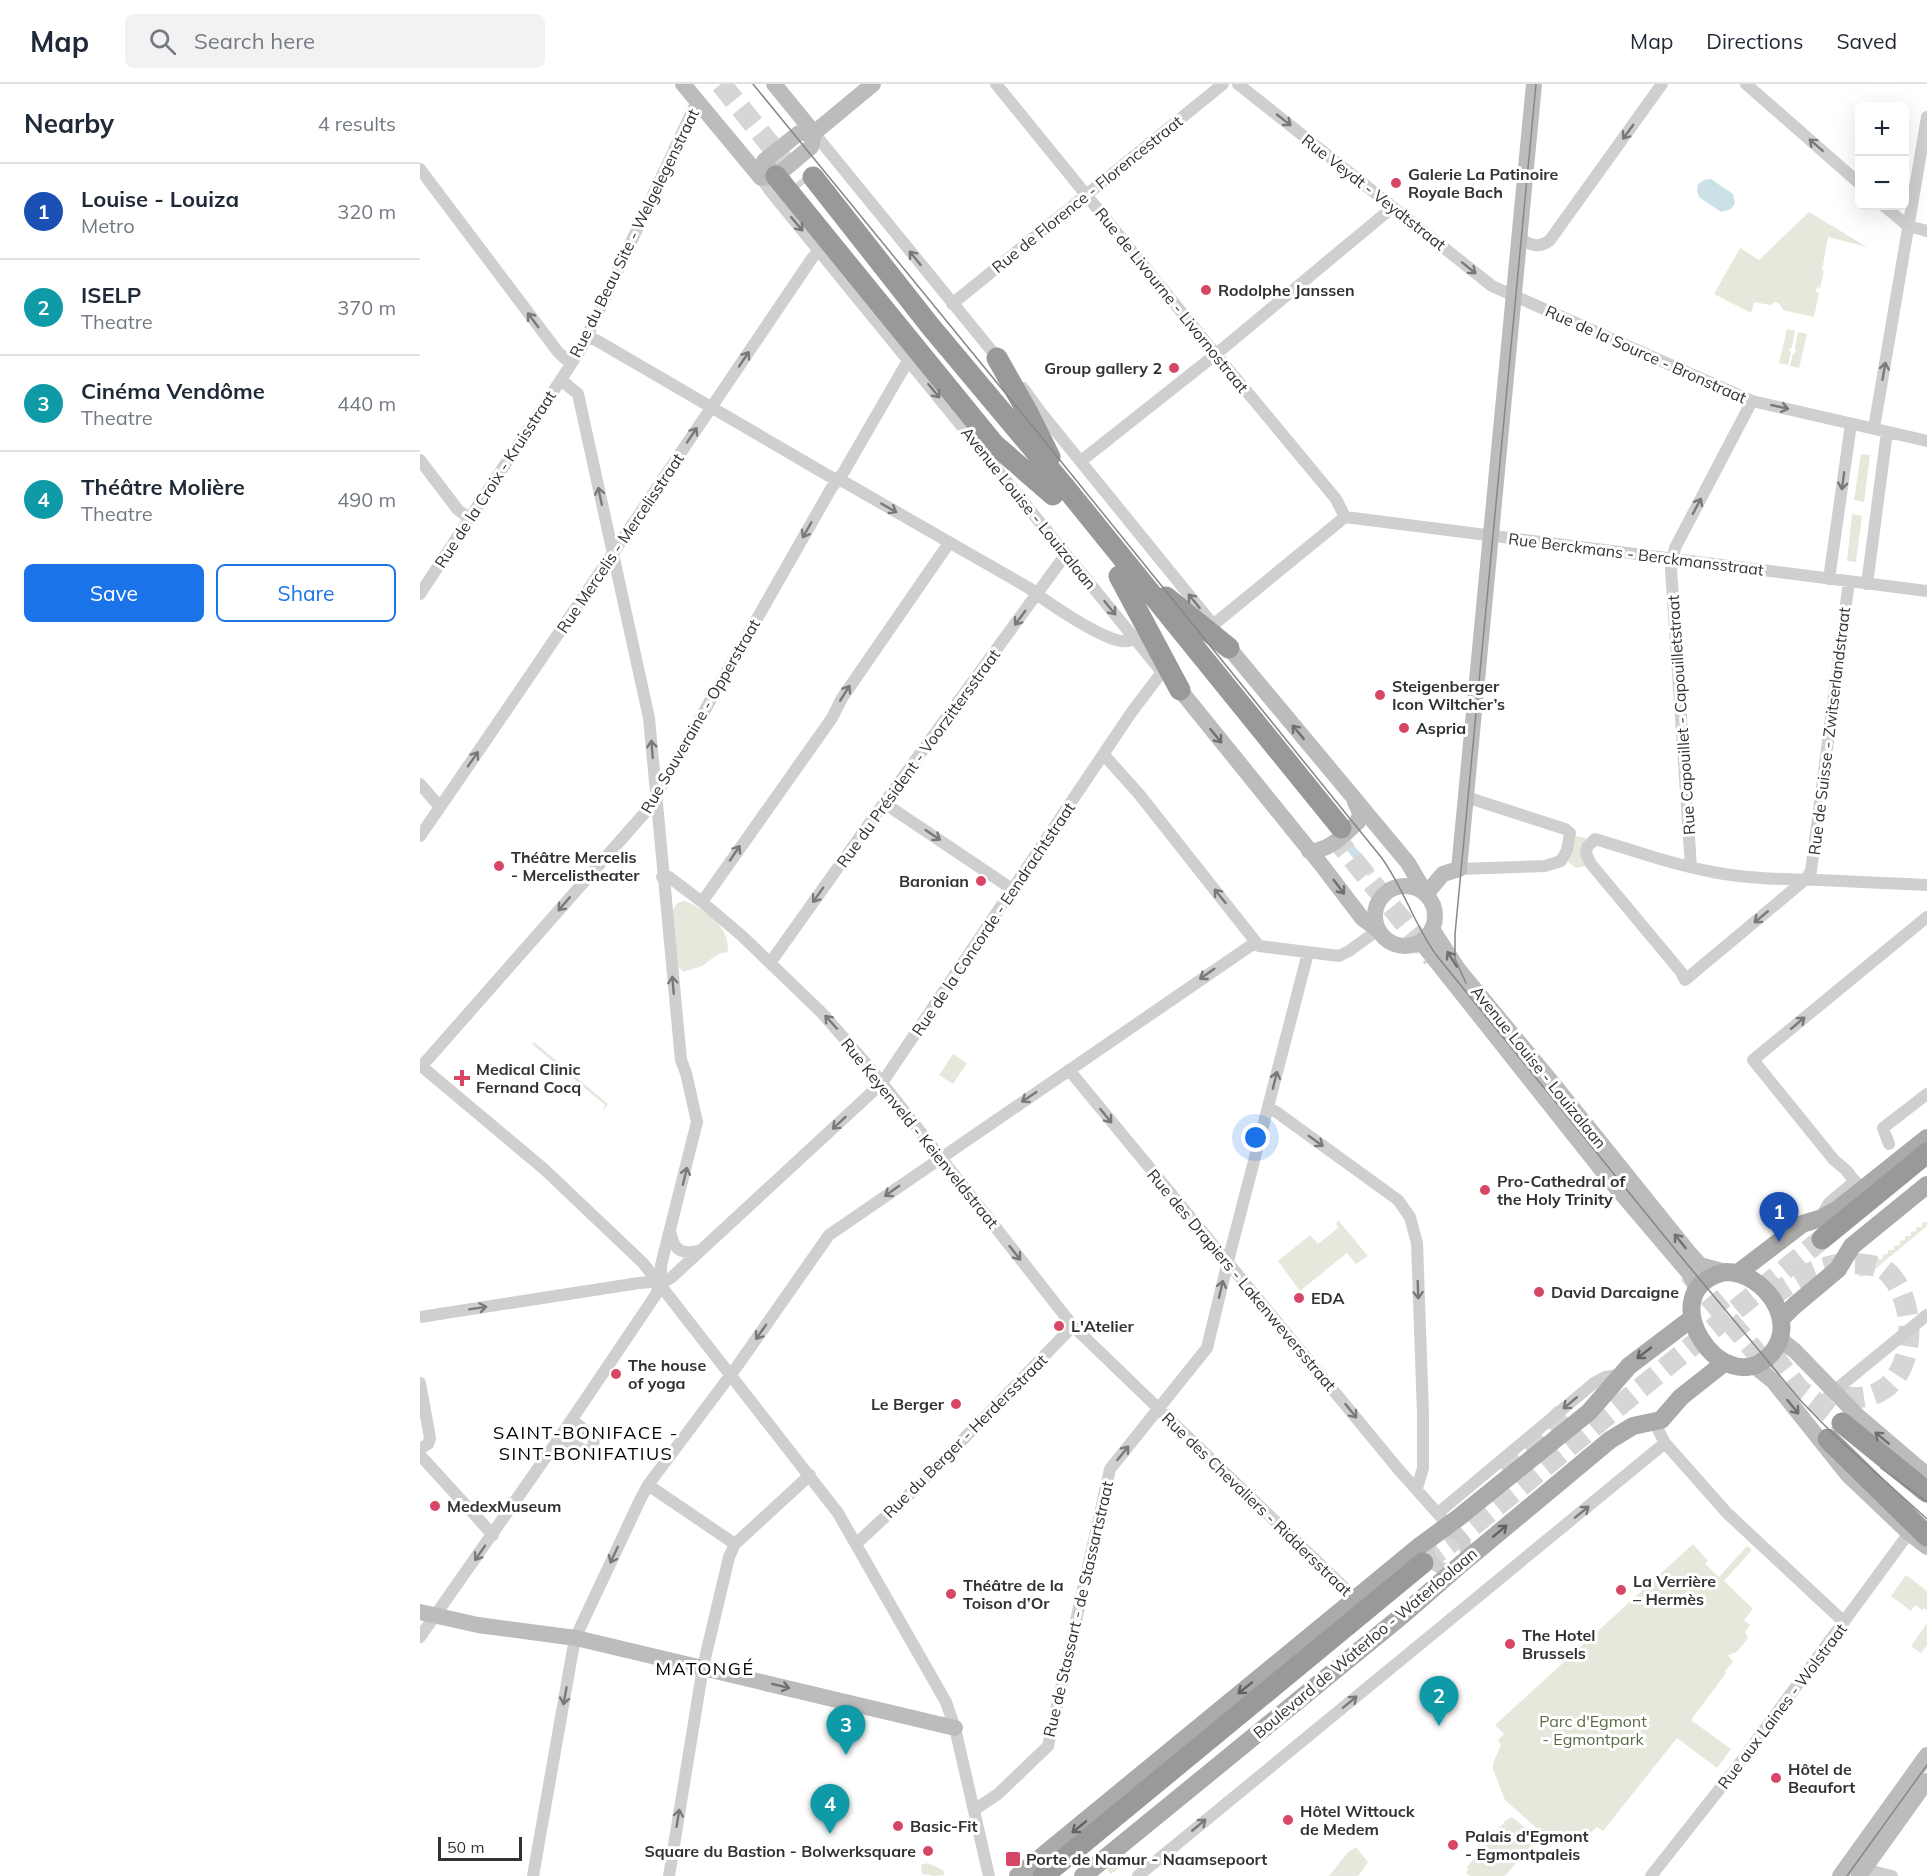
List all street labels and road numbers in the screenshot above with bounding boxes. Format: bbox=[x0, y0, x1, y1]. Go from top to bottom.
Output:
street label: Rue du Beau Site - Welgelegenstraat bbox=[565, 105, 703, 360]
street label: Rue de Florence - Florencestraat bbox=[988, 111, 1187, 277]
street label: Rue Veydt - Veydtstraat bbox=[1298, 130, 1450, 255]
street label: Rue de Livourne - Livornostraat bbox=[1091, 203, 1253, 397]
street label: Rue de la Source - Bronstraat bbox=[1542, 301, 1750, 408]
street label: Rue de la Croix - Kruisstraat bbox=[430, 386, 560, 571]
street label: Avenue Louise - Louizalaan bbox=[957, 423, 1101, 593]
street label: Rue Mercelis - Mercelisstraat bbox=[552, 449, 688, 637]
street label: Rue Berckmans - Berckmansstraat bbox=[1507, 528, 1765, 580]
street label: Rue Capouillet - Capouilletstraat bbox=[1663, 594, 1699, 836]
street label: Rue de Suisse - Zwitserlandstraat bbox=[1804, 605, 1854, 856]
street label: Rue Souveraine - Opperstraat bbox=[636, 615, 764, 817]
street label: Rue du Président - Voorzittersstraat bbox=[832, 645, 1004, 871]
street label: Rue de la Concorde - Eendrachtstraat bbox=[907, 798, 1079, 1040]
street label: Avenue Louise - Louizalaan bbox=[1467, 982, 1611, 1152]
street label: Rue Keyenveld - Keienveldstraat bbox=[837, 1034, 1003, 1232]
street label: Rue des Drapiers - Lakenweversstraat bbox=[1143, 1165, 1341, 1395]
street label: Rue du Berger - Herdersstraat bbox=[879, 1350, 1051, 1522]
street label: Rue des Chevaliers - Riddersstraat bbox=[1158, 1408, 1356, 1600]
street label: Rue de Stassart - de Stassartstraat bbox=[1039, 1479, 1117, 1739]
street label: Boulevard de Waterloo - Waterloolaan bbox=[1249, 1543, 1481, 1743]
street label: Rue aux Laines - Wolstraat bbox=[1713, 1619, 1851, 1793]

